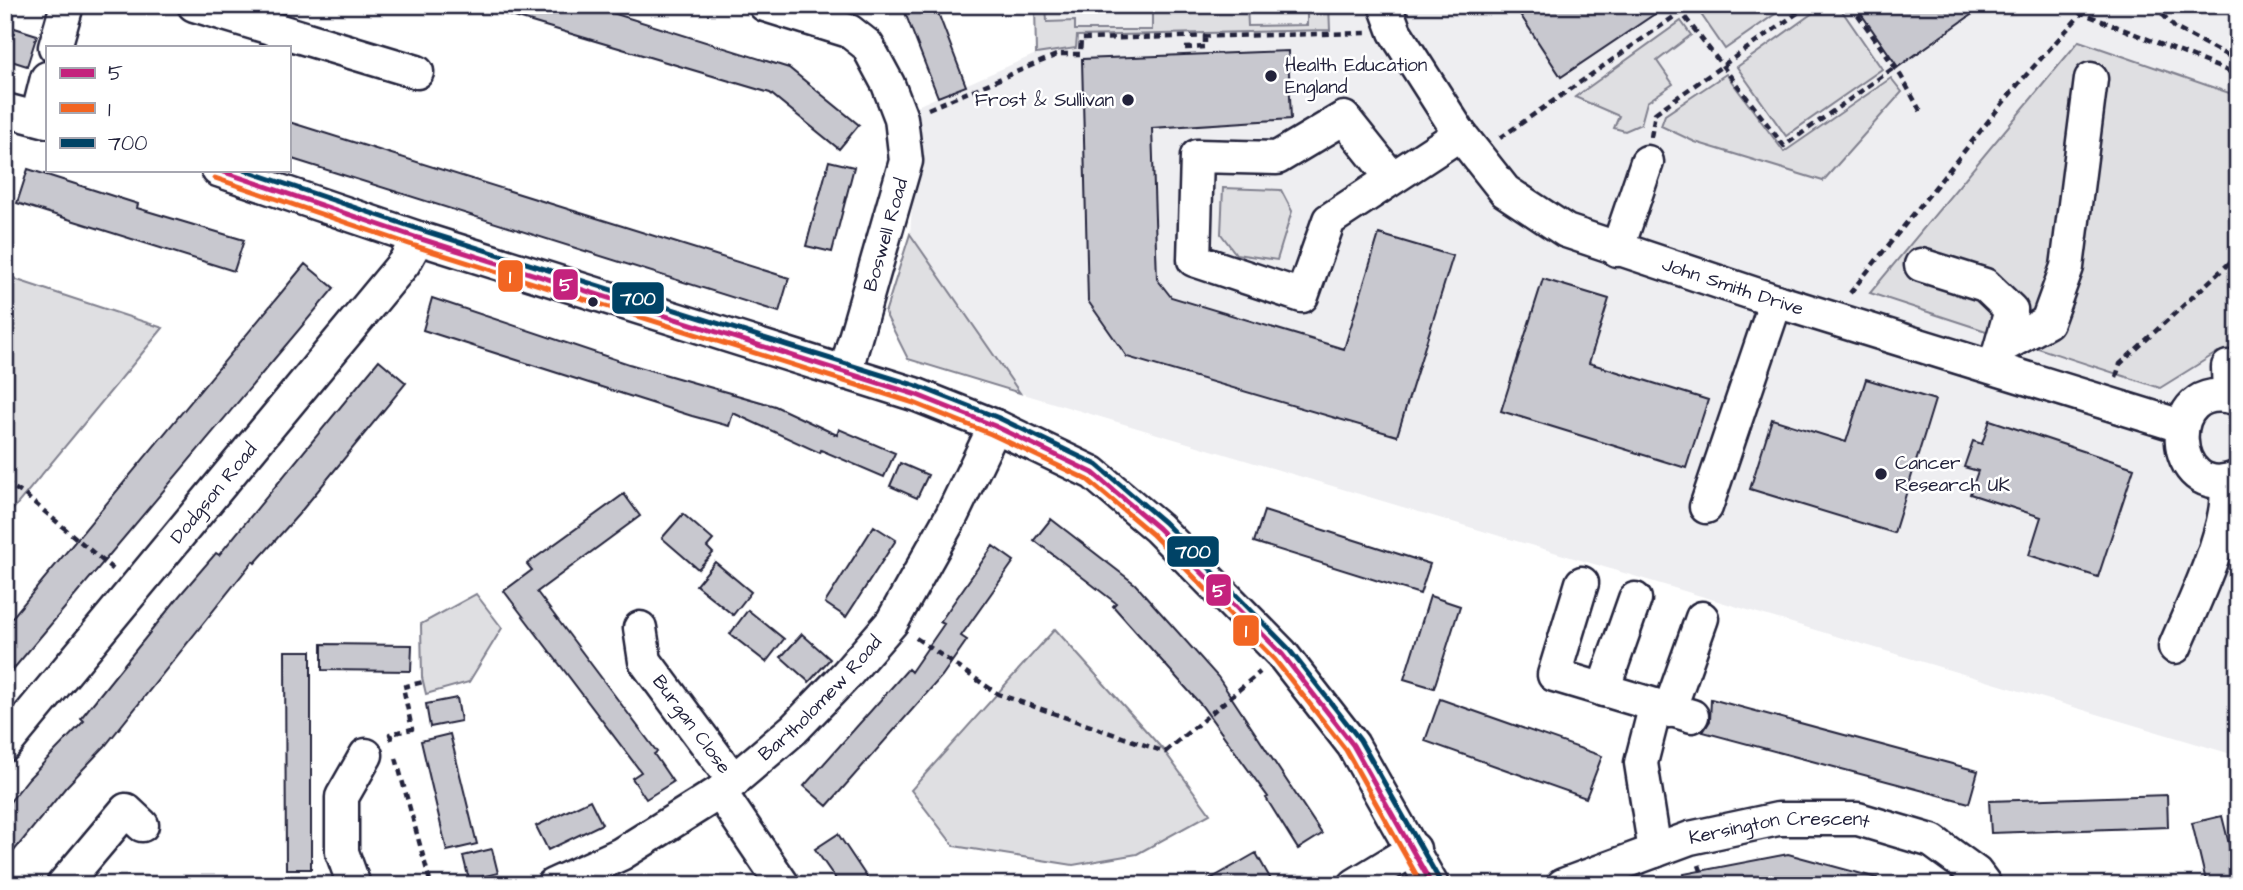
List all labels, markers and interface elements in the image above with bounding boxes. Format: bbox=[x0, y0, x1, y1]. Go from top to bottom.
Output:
legend bbox=[46, 46, 290, 172]
place label: Health Education England bbox=[1285, 52, 1427, 102]
text: 5 bbox=[108, 59, 123, 88]
marker: Health Education England bbox=[1263, 68, 1279, 84]
place label: Frost & Sullivan bbox=[975, 87, 1114, 114]
marker: Frost & Sullivan bbox=[1120, 92, 1136, 108]
text: 1 bbox=[108, 95, 111, 124]
text: 700 bbox=[108, 129, 147, 158]
street label: Boswell Road bbox=[857, 175, 915, 295]
street label: John Smith Drive bbox=[1658, 250, 1807, 322]
line badge: 1 bbox=[497, 259, 524, 293]
text: 1 bbox=[509, 264, 512, 291]
line badge: 5 bbox=[552, 268, 579, 301]
text: 5 bbox=[559, 272, 573, 299]
line badge: 700 bbox=[611, 281, 665, 315]
text: 700 bbox=[619, 286, 656, 313]
unlabelled marker bbox=[586, 295, 600, 309]
street label: Dodgson Road bbox=[164, 437, 263, 549]
place label: Cancer Research UK bbox=[1895, 450, 2010, 499]
marker: Cancer Research UK bbox=[1873, 466, 1889, 482]
line badge: 700 bbox=[1166, 535, 1220, 568]
text: 700 bbox=[1174, 539, 1211, 566]
line badge: 5 bbox=[1205, 573, 1232, 607]
text: 5 bbox=[1212, 578, 1226, 605]
line badge: 1 bbox=[1232, 614, 1260, 647]
text: 1 bbox=[1245, 618, 1248, 645]
street label: Bartholomew Road bbox=[752, 629, 888, 767]
street label: Burgan Close bbox=[646, 669, 738, 779]
street label: Kersington Crescent bbox=[1686, 806, 1874, 851]

